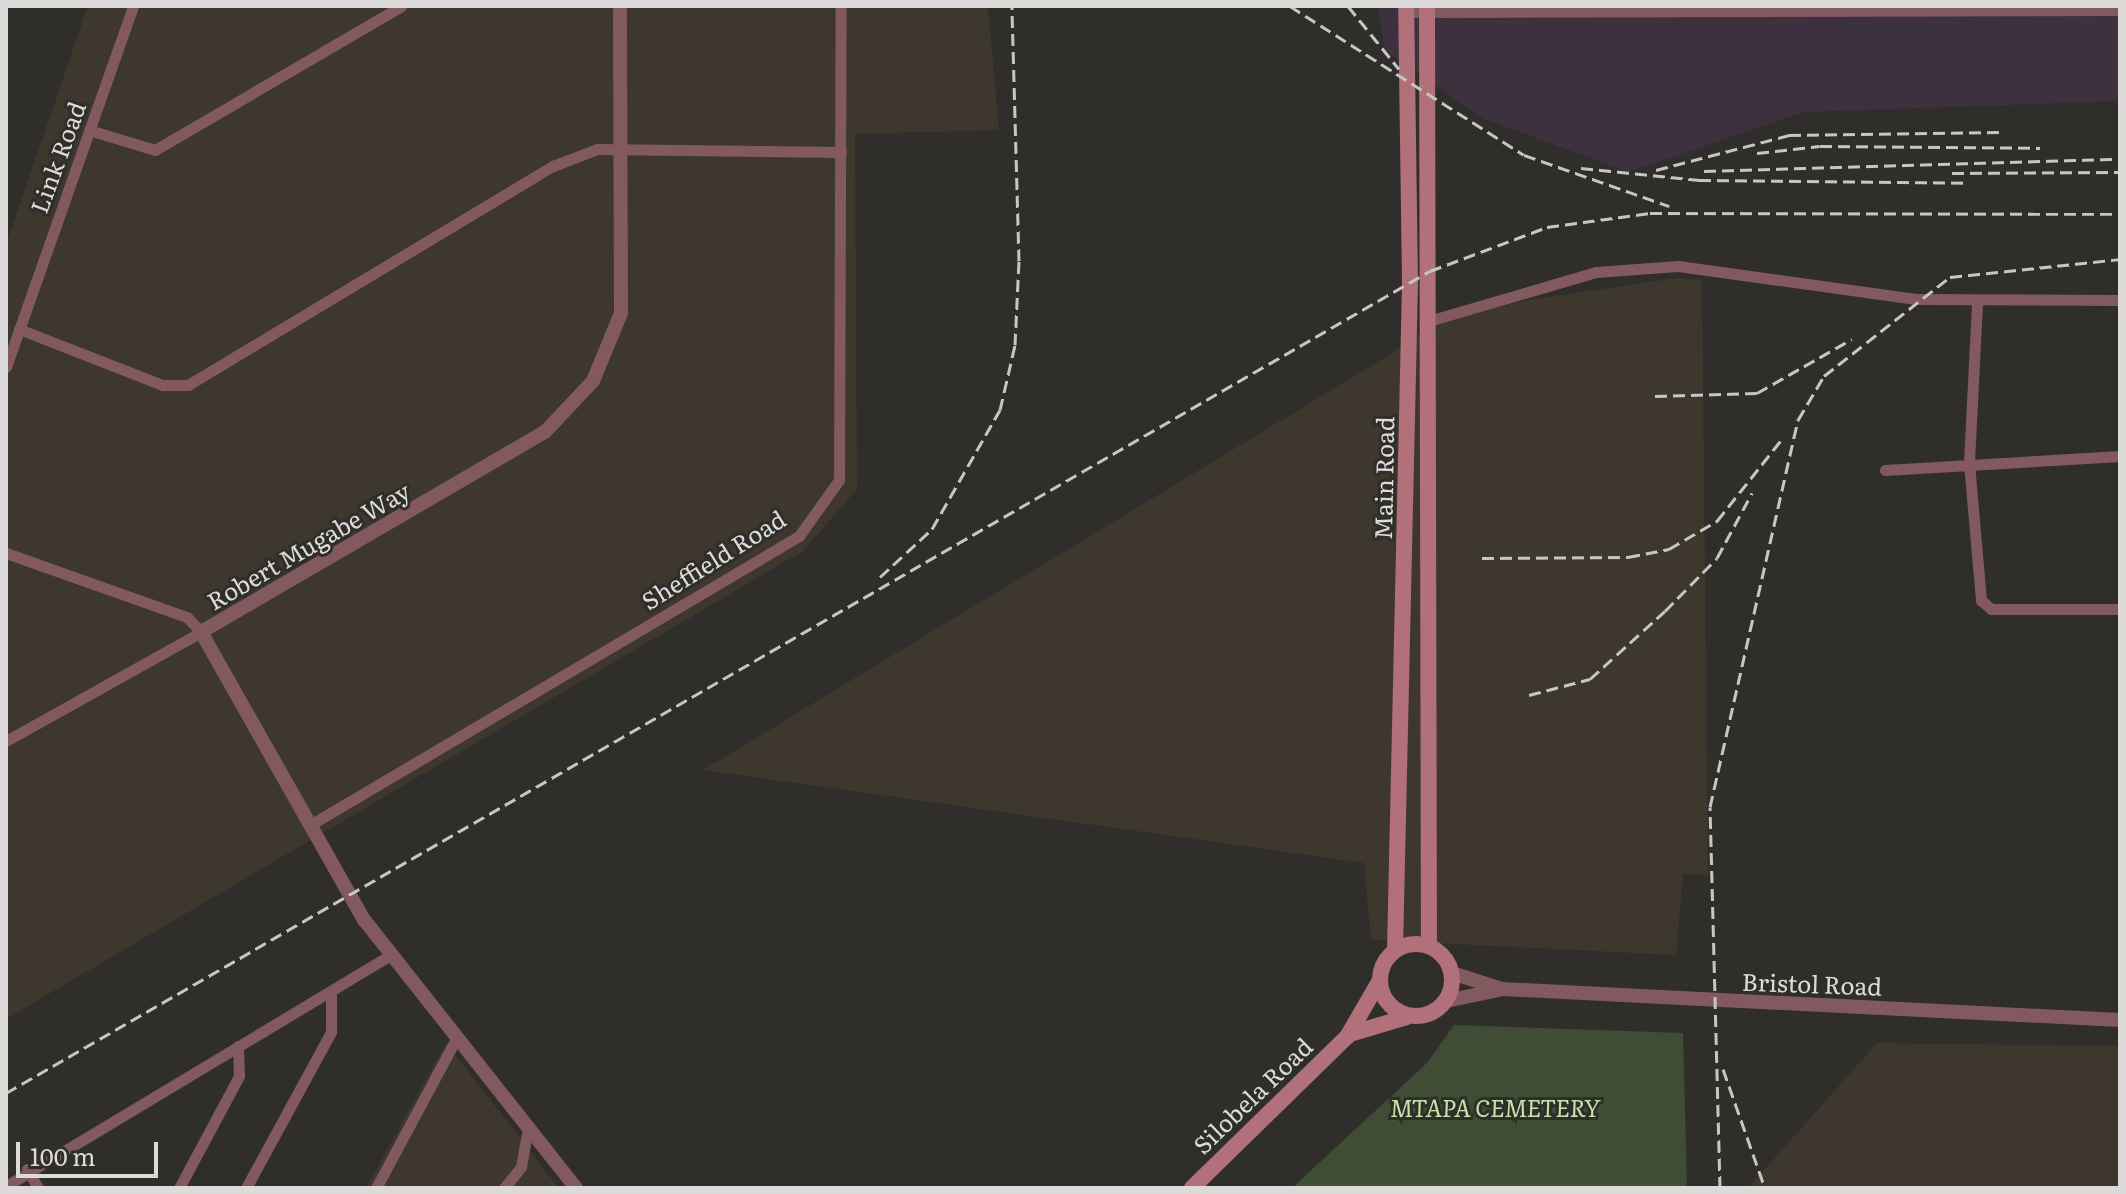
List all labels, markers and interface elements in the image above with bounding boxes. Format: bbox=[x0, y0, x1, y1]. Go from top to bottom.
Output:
street label: Link Road bbox=[23, 97, 91, 217]
street label: Main Road bbox=[1368, 416, 1398, 540]
street label: Robert Mugabe Way bbox=[202, 475, 414, 615]
street label: Sheffield Road bbox=[636, 503, 790, 615]
street label: Bristol Road bbox=[1741, 966, 1883, 1000]
street label: Silobela Road bbox=[1187, 1031, 1317, 1159]
park label: MTAPA CEMETERY bbox=[1390, 1093, 1600, 1121]
scale bar bbox=[20, 1126, 162, 1176]
text: 100 m bbox=[30, 1138, 96, 1173]

